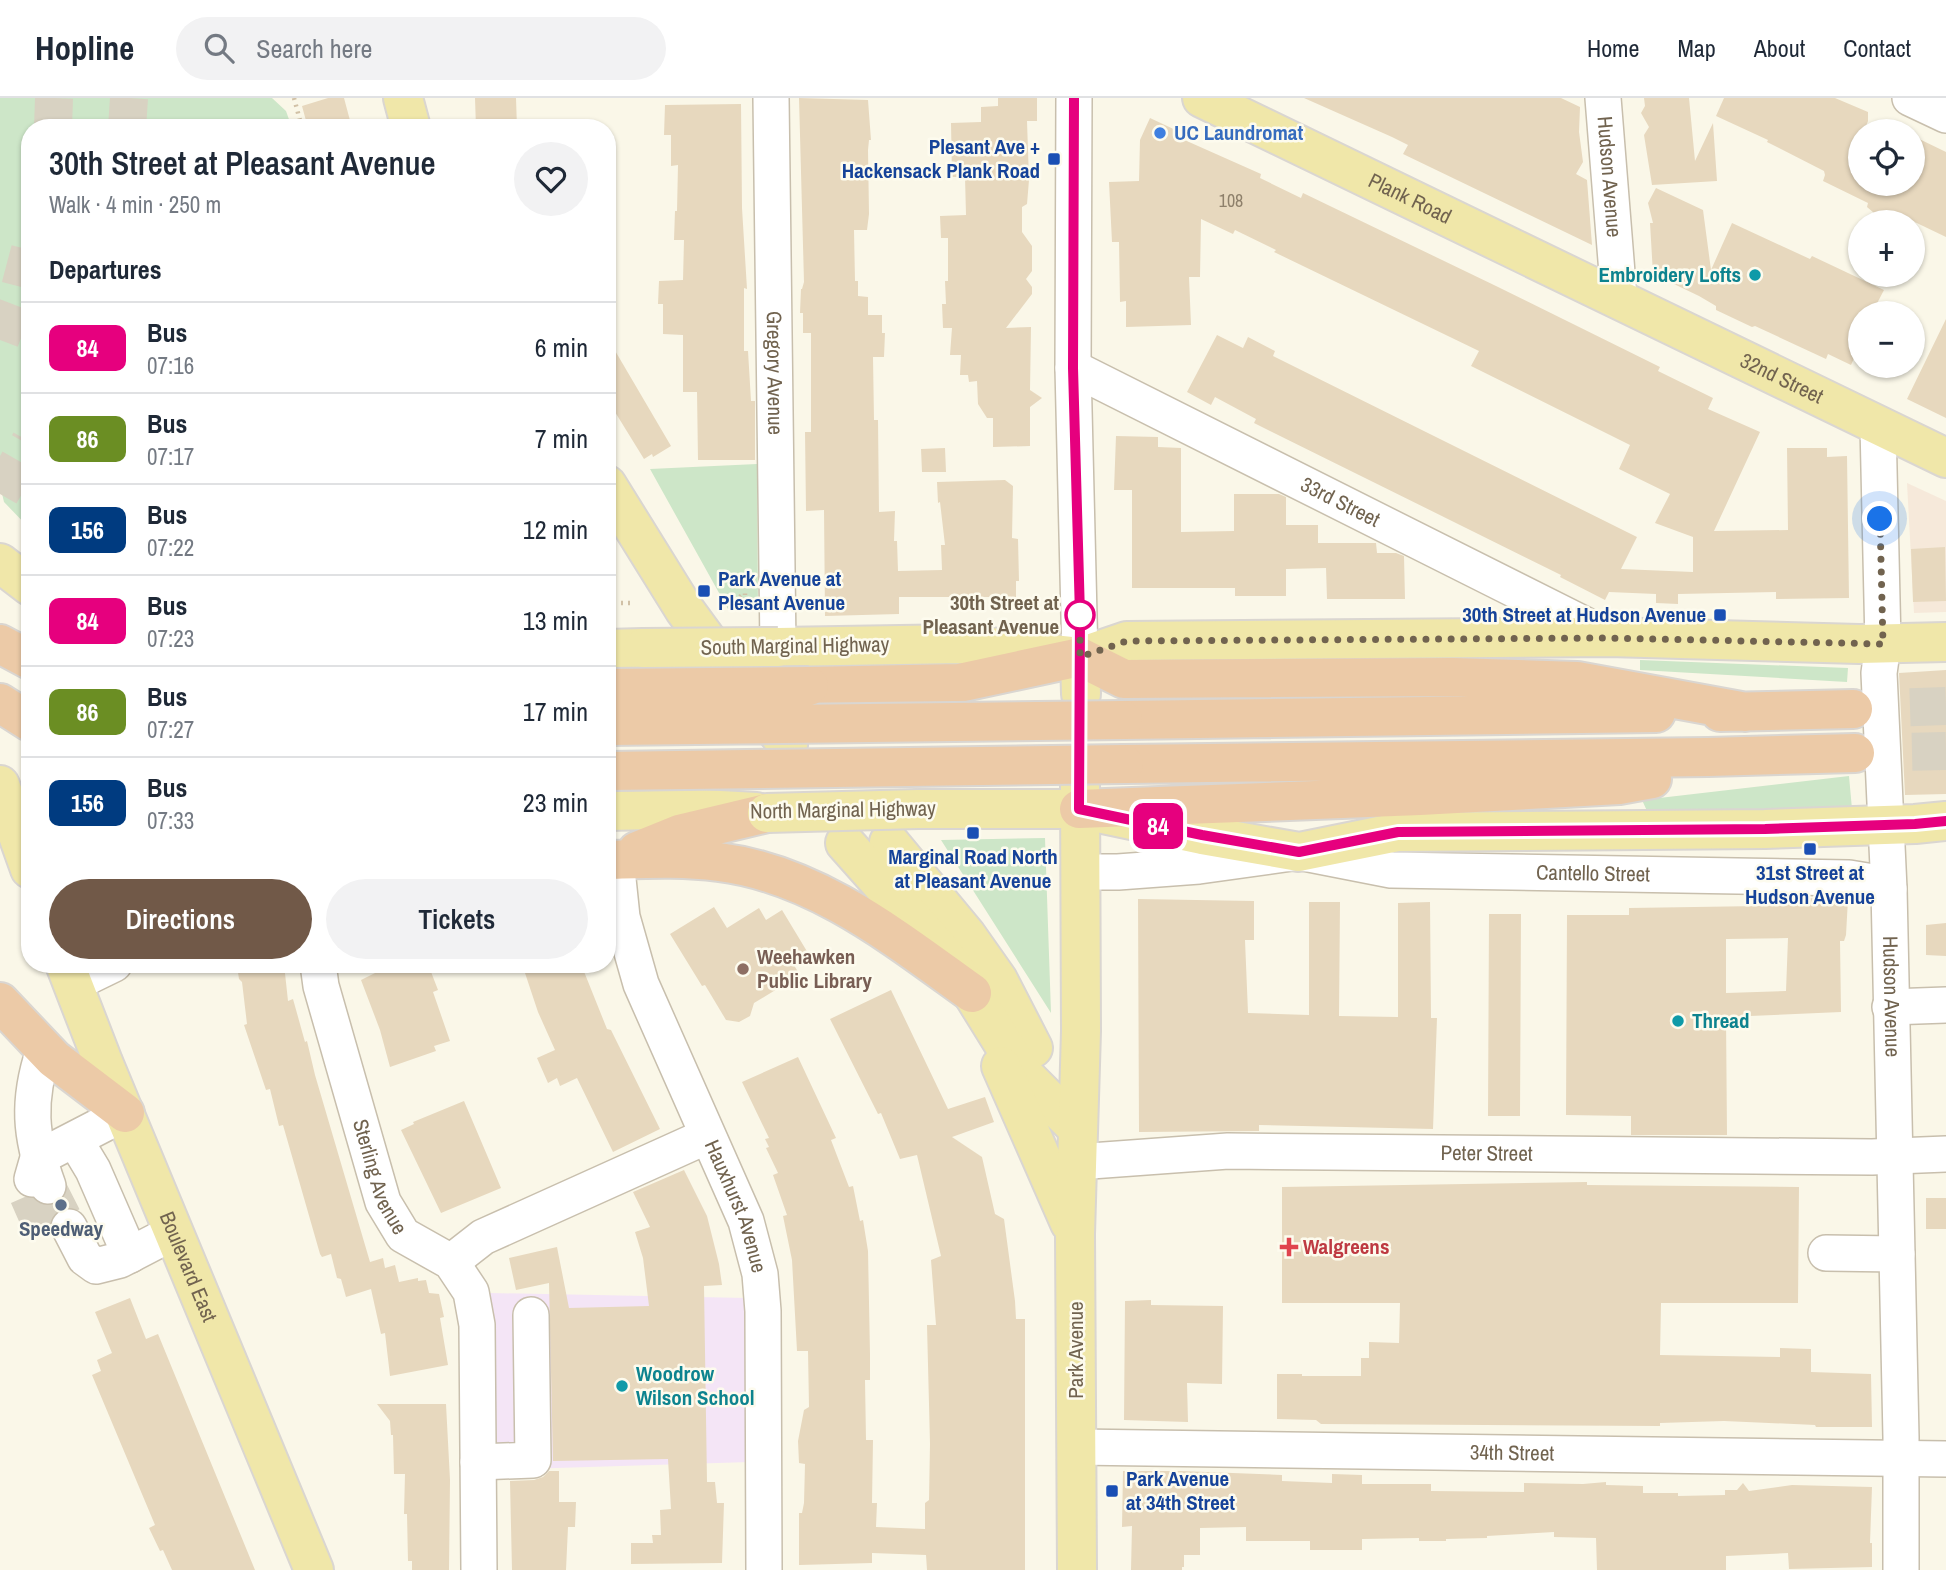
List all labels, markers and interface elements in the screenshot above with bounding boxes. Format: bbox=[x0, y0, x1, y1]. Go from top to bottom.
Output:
search box bbox=[176, 17, 666, 80]
text: Hopline bbox=[35, 26, 134, 70]
icon: search bbox=[200, 29, 238, 67]
text: Search here bbox=[256, 31, 372, 66]
text: Home bbox=[1587, 32, 1639, 64]
text: Map bbox=[1677, 32, 1716, 64]
text: About bbox=[1754, 32, 1805, 64]
text: Contact bbox=[1843, 32, 1911, 64]
street label: Hudson Avenue bbox=[1591, 115, 1629, 238]
place label: UC Laundromat bbox=[1174, 118, 1303, 147]
map controls bbox=[1848, 119, 1925, 378]
button: locate bbox=[1848, 119, 1925, 196]
marker: UC Laundromat bbox=[1152, 125, 1168, 141]
place label: Plesant Ave + Hackensack Plank Road bbox=[842, 132, 1040, 185]
text: 30th Street at Pleasant Avenue bbox=[49, 141, 436, 185]
button: heart bbox=[514, 142, 588, 216]
marker: Plesant Ave + Hackensack Plank Road bbox=[1046, 151, 1062, 167]
street label: Plank Road bbox=[1364, 166, 1457, 231]
house number: 108 bbox=[1219, 188, 1243, 213]
text: Walk · 4 min · 250 m bbox=[49, 189, 221, 220]
button: + bbox=[1848, 210, 1925, 287]
text: Departures bbox=[49, 252, 162, 287]
place label: Embroidery Lofts bbox=[1598, 260, 1741, 289]
marker: Embroidery Lofts bbox=[1747, 267, 1763, 283]
button: − bbox=[1848, 301, 1925, 378]
street label: Gregory Avenue bbox=[760, 311, 790, 435]
text: Bus bbox=[147, 315, 187, 350]
text: 6 min bbox=[535, 330, 588, 365]
text: 84 bbox=[77, 332, 98, 364]
street label: 32nd Street bbox=[1736, 346, 1829, 411]
text: 07:16 bbox=[147, 350, 194, 381]
text: Bus bbox=[147, 406, 187, 441]
text: 7 min bbox=[535, 421, 588, 456]
text: 86 bbox=[77, 423, 98, 455]
text: 07:17 bbox=[147, 441, 194, 472]
street label: 33rd Street bbox=[1296, 470, 1385, 534]
text: Bus bbox=[147, 497, 187, 532]
your location bbox=[1862, 501, 1897, 536]
text: 12 min bbox=[523, 512, 588, 547]
text: 156 bbox=[71, 514, 104, 546]
text: 07:22 bbox=[147, 532, 194, 563]
place label: Park Avenue at Plesant Avenue bbox=[718, 564, 845, 617]
marker: Park Avenue at Plesant Avenue bbox=[696, 583, 712, 599]
text: Bus bbox=[147, 588, 187, 623]
place label: 30th Street at Pleasant Avenue bbox=[922, 588, 1059, 641]
marker: 30th Street at Pleasant Avenue bbox=[1065, 600, 1095, 630]
place label: 30th Street at Hudson Avenue bbox=[1462, 600, 1706, 629]
text: 13 min bbox=[523, 603, 588, 638]
text: 84 bbox=[77, 605, 98, 637]
marker: 30th Street at Hudson Avenue bbox=[1712, 607, 1728, 623]
text: 07:23 bbox=[147, 623, 194, 654]
street label: South Marginal Highway bbox=[700, 629, 890, 662]
text: Bus bbox=[147, 679, 187, 714]
text: 17 min bbox=[523, 694, 588, 729]
text: 86 bbox=[77, 696, 98, 728]
text: 07:27 bbox=[147, 714, 194, 745]
text: Bus bbox=[147, 770, 187, 805]
text: 23 min bbox=[523, 785, 588, 820]
text: 156 bbox=[71, 787, 104, 819]
street label: North Marginal Highway bbox=[750, 793, 936, 826]
line badge: 84 bbox=[1126, 803, 1190, 849]
text: 07:33 bbox=[147, 805, 194, 836]
text: 84 bbox=[1147, 810, 1169, 842]
marker: Marginal Road North at Pleasant Avenue bbox=[965, 825, 981, 841]
marker: 31st Street at Hudson Avenue bbox=[1802, 841, 1818, 857]
place label: Marginal Road North at Pleasant Avenue bbox=[888, 842, 1058, 895]
street label: Cantello Street bbox=[1536, 858, 1650, 889]
place label: 31st Street at Hudson Avenue bbox=[1745, 858, 1875, 911]
button: Directions bbox=[49, 879, 312, 959]
button: Tickets bbox=[326, 879, 588, 959]
street label: Hudson Avenue bbox=[1876, 935, 1908, 1057]
place label: Weehawken Public Library bbox=[757, 942, 872, 995]
marker: Weehawken Public Library bbox=[735, 961, 751, 977]
place label: Thread bbox=[1692, 1006, 1749, 1035]
marker: Thread bbox=[1670, 1013, 1686, 1029]
street label: Sterling Avenue bbox=[346, 1116, 414, 1240]
street label: Hauxhurst Avenue bbox=[698, 1135, 774, 1276]
street label: Peter Street bbox=[1440, 1138, 1533, 1168]
marker: Speedway bbox=[53, 1197, 69, 1213]
street label: Boulevard East bbox=[153, 1207, 224, 1326]
place label: Speedway bbox=[19, 1214, 104, 1243]
place label: Walgreens bbox=[1303, 1232, 1389, 1261]
marker: Walgreens bbox=[1281, 1239, 1297, 1255]
street label: Park Avenue bbox=[1061, 1301, 1090, 1399]
place label: Woodrow Wilson School bbox=[636, 1359, 755, 1412]
marker: Woodrow Wilson School bbox=[614, 1378, 630, 1394]
street label: 34th Street bbox=[1470, 1437, 1555, 1468]
place label: Park Avenue at 34th Street bbox=[1126, 1464, 1235, 1517]
marker: Park Avenue at 34th Street bbox=[1104, 1483, 1120, 1499]

